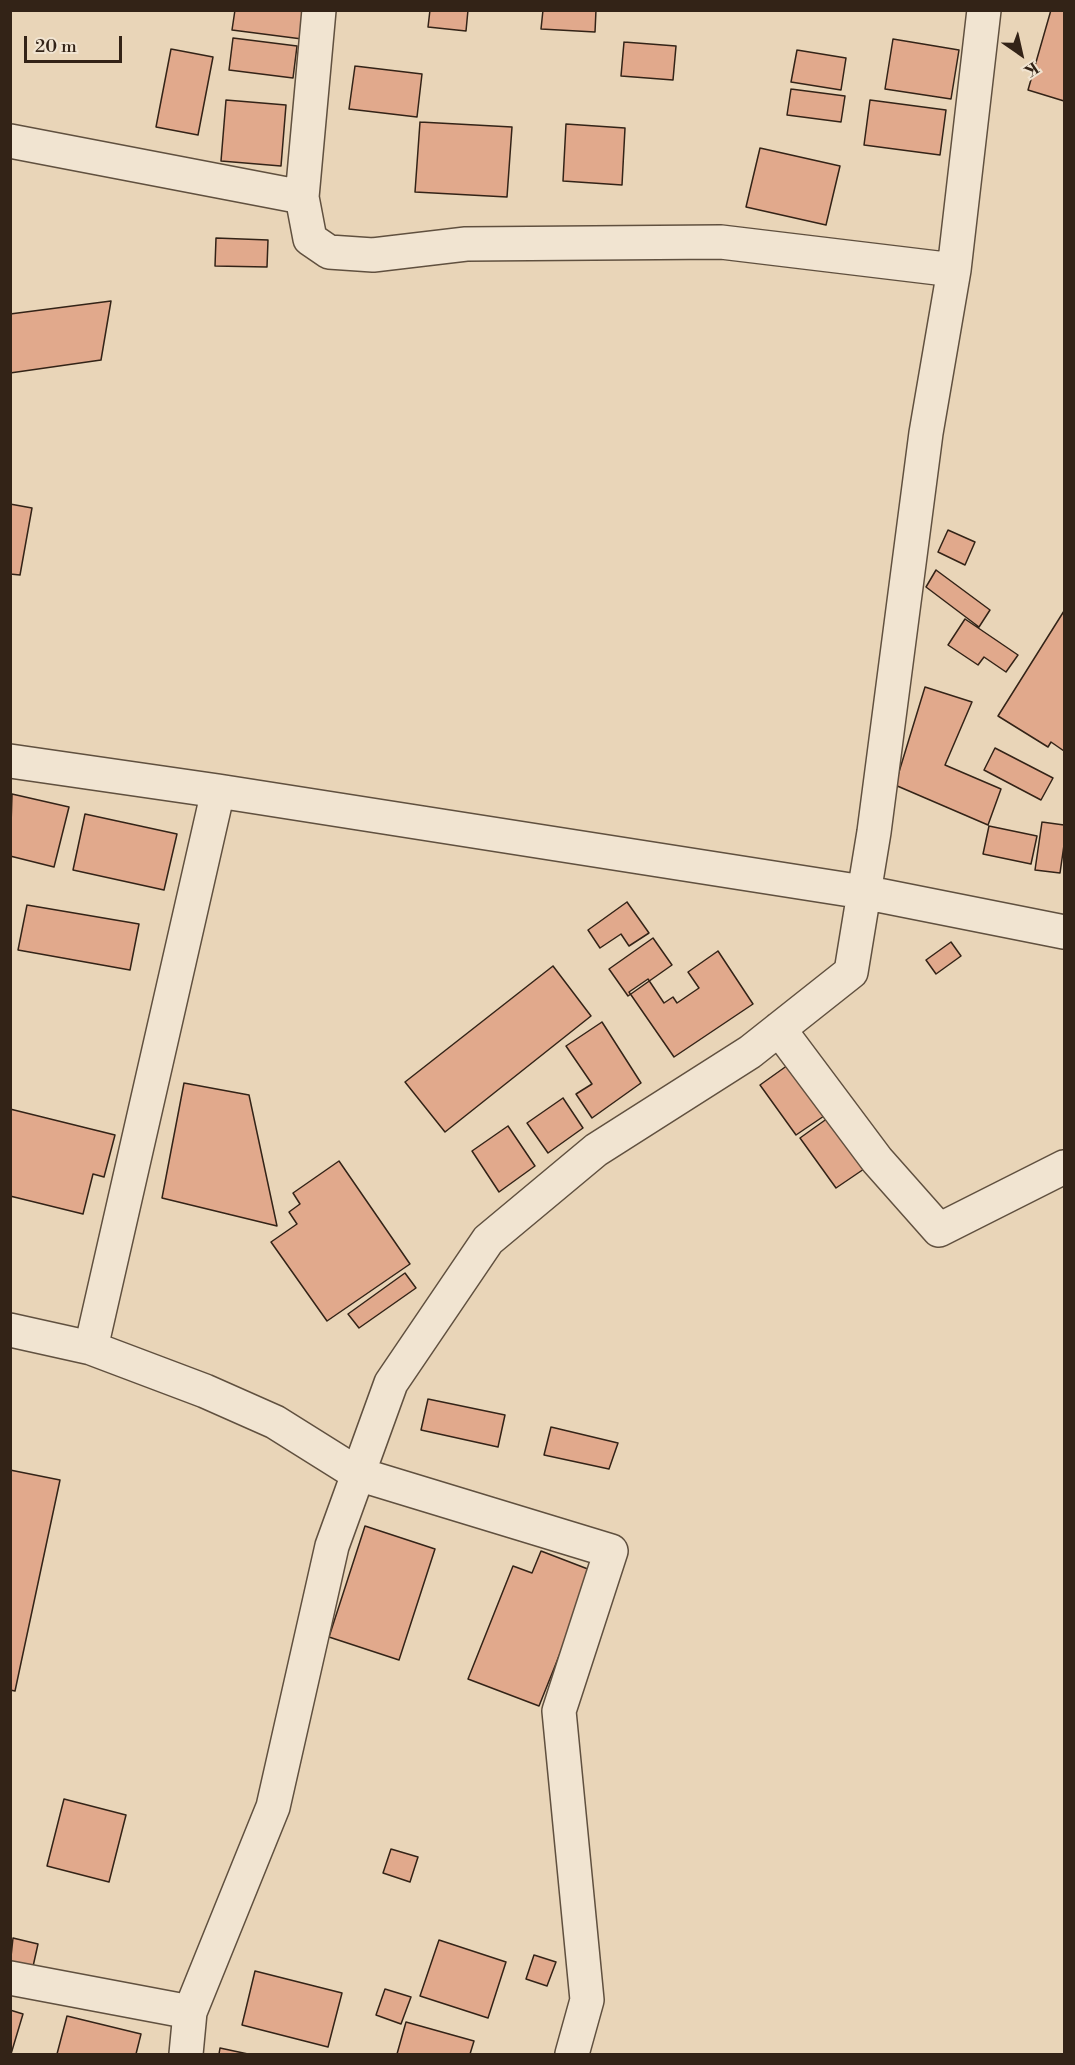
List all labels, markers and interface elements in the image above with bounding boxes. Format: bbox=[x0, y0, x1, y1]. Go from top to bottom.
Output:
scale bar bbox=[27, 24, 124, 62]
north arrow bbox=[991, 24, 1051, 84]
text: 20 m bbox=[35, 35, 77, 58]
text: K bbox=[1020, 57, 1042, 81]

